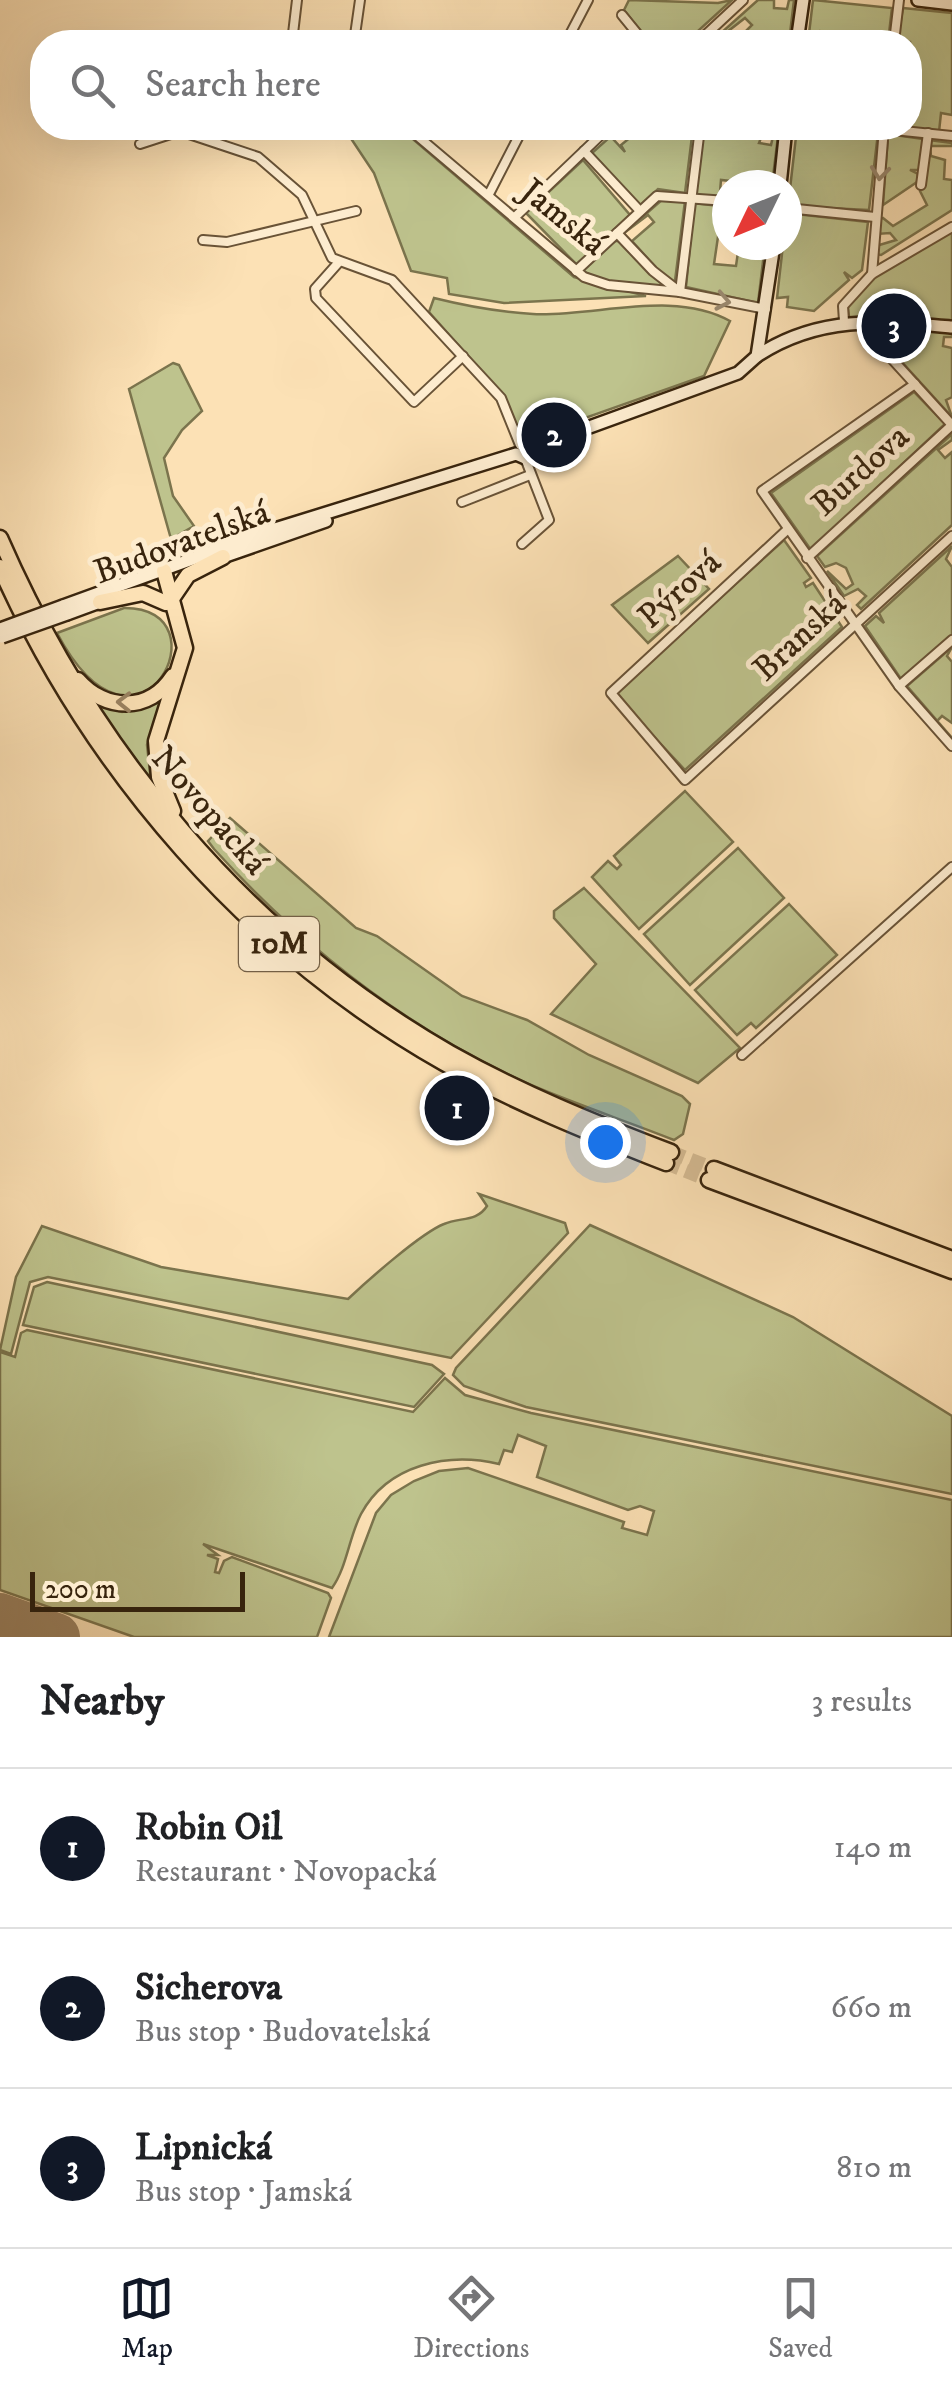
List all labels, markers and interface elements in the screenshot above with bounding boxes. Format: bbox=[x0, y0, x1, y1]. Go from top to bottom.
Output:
search box bbox=[30, 30, 922, 140]
icon: search bbox=[65, 58, 120, 113]
text: Search here bbox=[145, 61, 321, 109]
one-way arrow bbox=[869, 165, 891, 181]
street label: Jamská bbox=[509, 168, 615, 266]
north arrow bbox=[712, 170, 802, 260]
pin: 3 bbox=[862, 288, 926, 364]
one-way arrow bbox=[714, 289, 731, 310]
pin: 2 bbox=[522, 398, 586, 472]
street label: Burdova bbox=[803, 416, 919, 526]
street label: Budovatelská bbox=[88, 491, 276, 595]
street label: Pýrová bbox=[629, 541, 731, 639]
street label: Branská bbox=[744, 583, 856, 691]
one-way arrow bbox=[116, 691, 131, 713]
street label: Novopacká bbox=[141, 737, 277, 885]
road number: 10M bbox=[239, 917, 319, 971]
pin: 1 bbox=[424, 1070, 490, 1146]
your location bbox=[580, 1117, 631, 1168]
scale bar bbox=[30, 1567, 245, 1612]
text: 200 m bbox=[45, 1572, 116, 1607]
text: Nearby bbox=[40, 1676, 164, 1728]
text: 3 results bbox=[811, 1682, 912, 1722]
text: Robin Oil bbox=[135, 1804, 282, 1852]
text: 1 bbox=[67, 1828, 78, 1868]
text: 140 m bbox=[834, 1828, 912, 1868]
text: Restaurant · Novopacká bbox=[135, 1852, 437, 1892]
text: Sicherova bbox=[135, 1964, 282, 2012]
text: 2 bbox=[65, 1988, 80, 2028]
text: 660 m bbox=[831, 1988, 912, 2028]
text: Bus stop · Budovatelská bbox=[135, 2012, 430, 2052]
text: Lipnická bbox=[135, 2124, 272, 2172]
text: 3 bbox=[67, 2148, 78, 2188]
text: 810 m bbox=[836, 2148, 912, 2188]
text: Bus stop · Jamská bbox=[135, 2172, 352, 2212]
tab: Map bbox=[119, 2271, 174, 2366]
tab: Directions bbox=[413, 2271, 529, 2366]
tab: Saved bbox=[768, 2271, 833, 2366]

